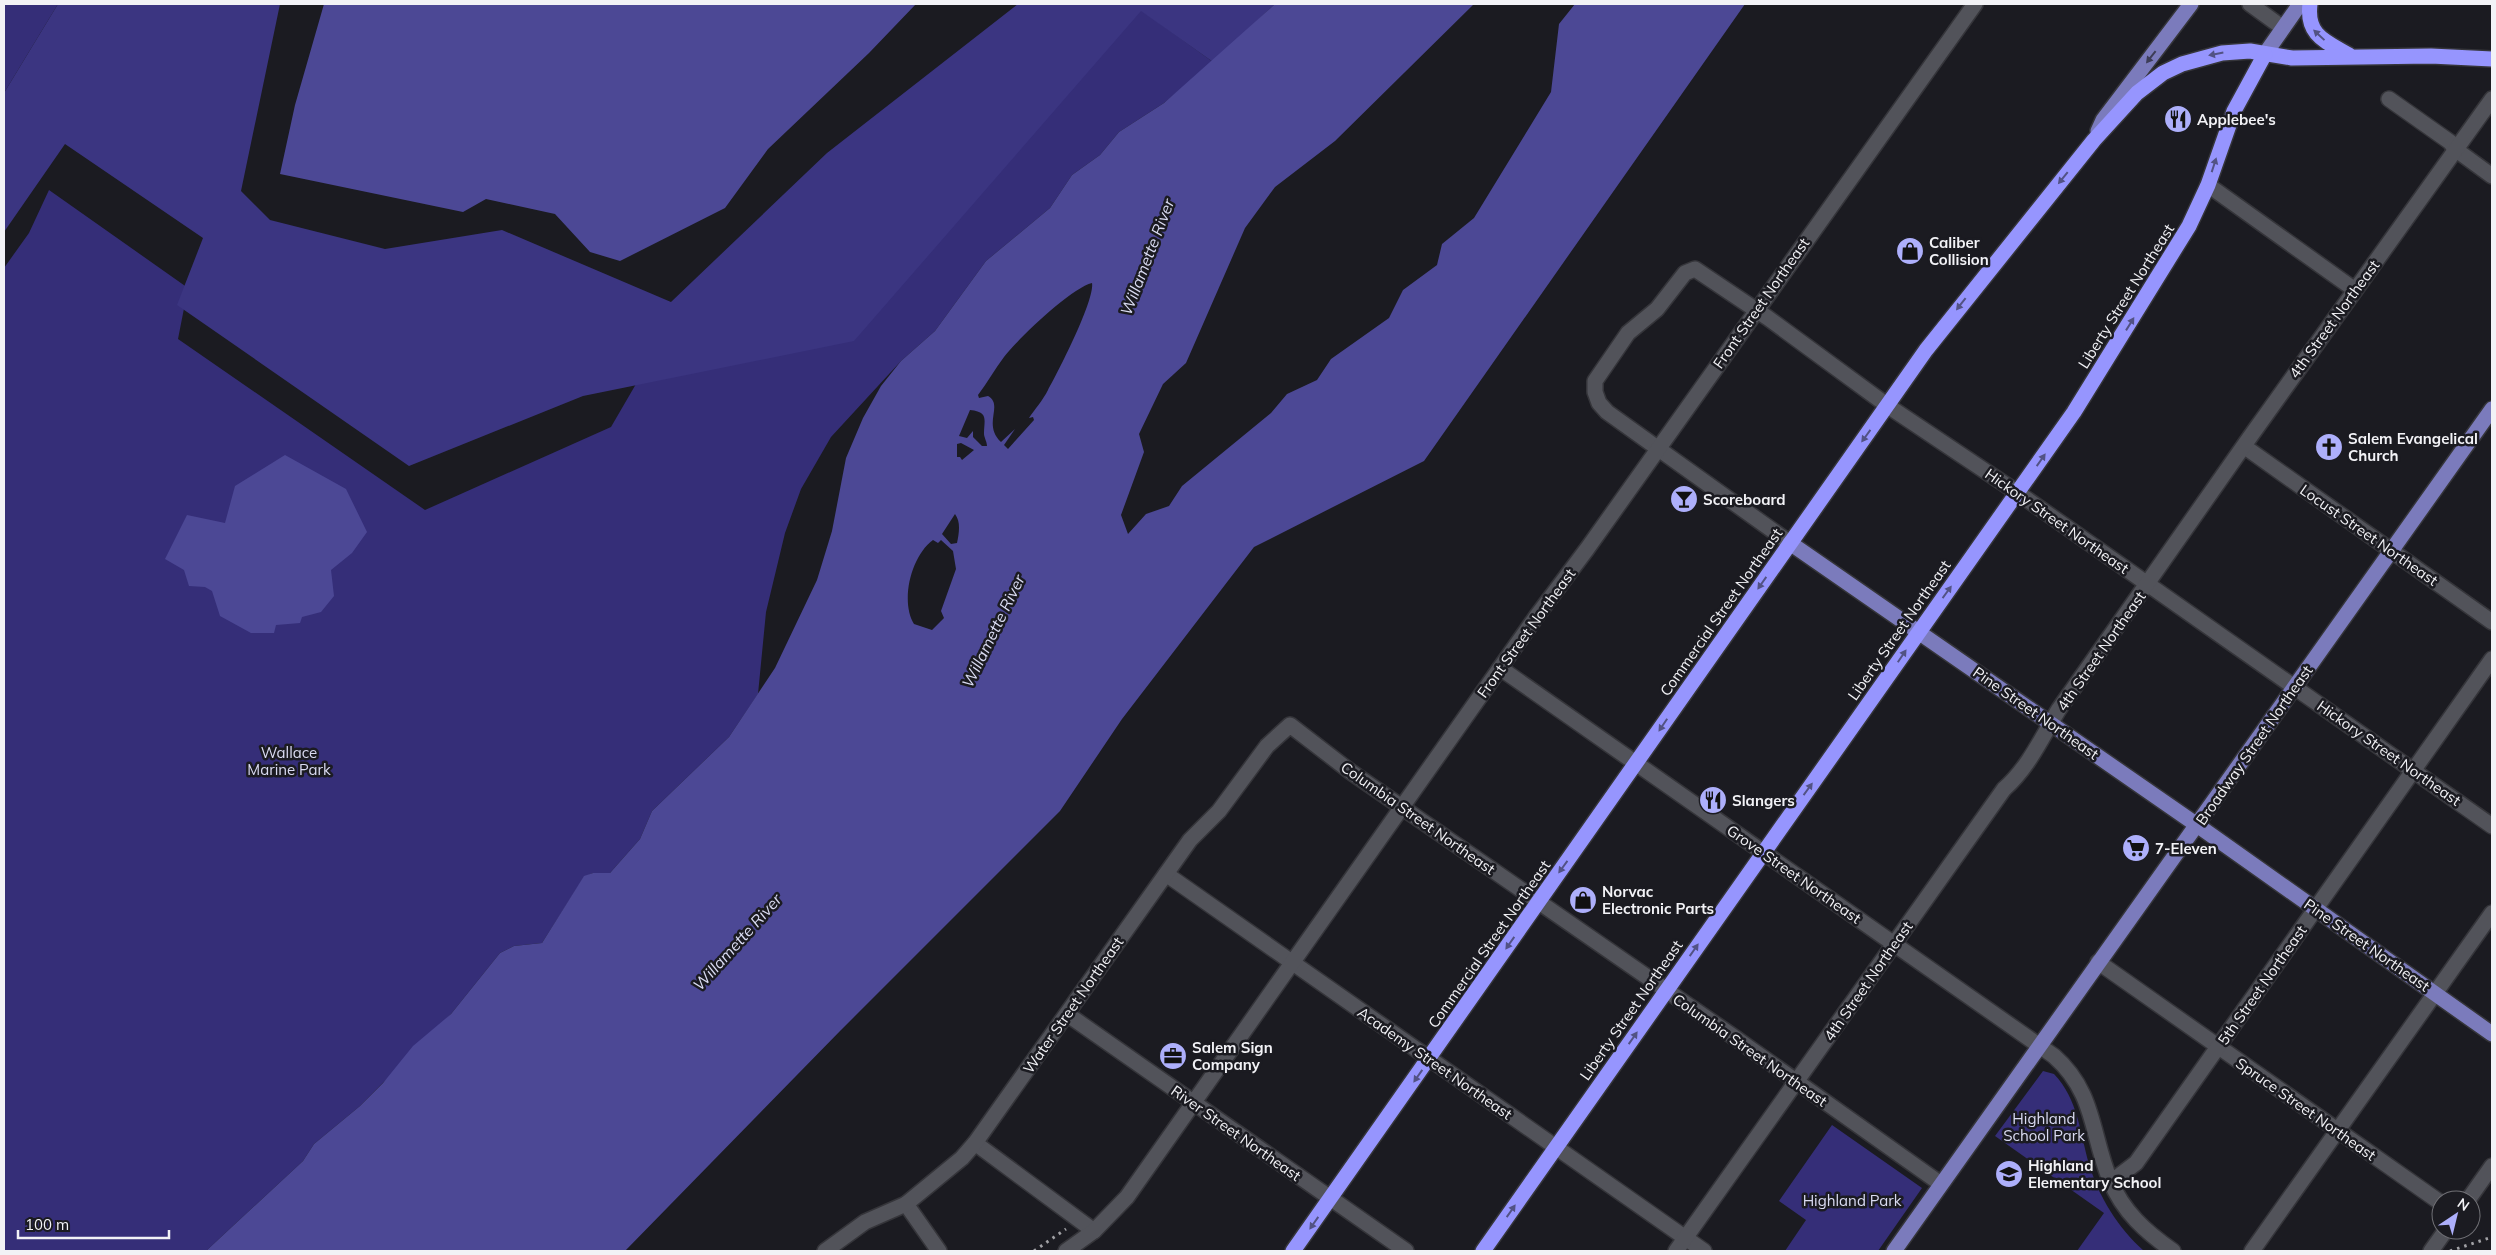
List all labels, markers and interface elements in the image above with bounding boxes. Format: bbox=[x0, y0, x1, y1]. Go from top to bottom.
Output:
one-way arrow bbox=[2313, 30, 2326, 41]
one-way arrow bbox=[2146, 50, 2157, 63]
one-way arrow bbox=[2208, 51, 2224, 59]
restaurant icon: Applebee's bbox=[2163, 104, 2193, 134]
place label: Applebee's bbox=[2197, 110, 2276, 129]
one-way arrow bbox=[2210, 157, 2218, 172]
one-way arrow bbox=[2058, 172, 2069, 184]
water label: Willamette River bbox=[1116, 195, 1179, 318]
street label: Liberty Street Northeast bbox=[2074, 220, 2178, 372]
place label: Caliber Collision bbox=[1929, 233, 1989, 269]
street label: Front Street Northeast bbox=[1709, 234, 1813, 372]
shop icon: Caliber Collision bbox=[1895, 236, 1925, 266]
street label: 4th Street Northeast bbox=[2285, 256, 2383, 382]
one-way arrow bbox=[1956, 297, 1966, 311]
one-way arrow bbox=[2125, 317, 2135, 330]
one-way arrow bbox=[1861, 429, 1871, 443]
place label: Salem Evangelical Church bbox=[2348, 429, 2478, 465]
church icon: Salem Evangelical Church bbox=[2314, 432, 2344, 462]
one-way arrow bbox=[2036, 453, 2046, 467]
street label: Hickory Street Northeast bbox=[1981, 464, 2133, 578]
street label: Locust Street Northeast bbox=[2296, 480, 2442, 590]
bar icon: Scoreboard bbox=[1669, 484, 1699, 514]
place label: Scoreboard bbox=[1703, 490, 1786, 509]
street label: Commercial Street Northeast bbox=[1656, 524, 1786, 700]
street label: Liberty Street Northeast bbox=[1843, 556, 1955, 704]
street label: Front Street Northeast bbox=[1473, 565, 1579, 701]
water label: Willamette River bbox=[957, 570, 1029, 691]
one-way arrow bbox=[1757, 576, 1767, 589]
one-way arrow bbox=[1942, 585, 1952, 599]
street label: 4th Street Northeast bbox=[2053, 587, 2149, 715]
one-way arrow bbox=[1897, 650, 1907, 663]
street label: Broadway Street Northeast bbox=[2192, 661, 2316, 829]
street label: Pine Street Northeast bbox=[1970, 662, 2102, 764]
street label: Hickory Street Northeast bbox=[2313, 696, 2465, 810]
one-way arrow bbox=[1658, 718, 1668, 731]
park label: Wallace Marine Park bbox=[247, 743, 331, 779]
street label: Columbia Street Northeast bbox=[1337, 757, 1499, 879]
one-way arrow bbox=[1803, 782, 1813, 796]
restaurant icon: Slangers bbox=[1698, 785, 1728, 815]
place label: Slangers bbox=[1732, 791, 1795, 810]
street label: Grove Street Northeast bbox=[1723, 820, 1865, 928]
supermarket icon: 7-Eleven bbox=[2121, 833, 2151, 863]
place label: 7-Eleven bbox=[2155, 839, 2217, 858]
street label: Commercial Street Northeast bbox=[1424, 856, 1554, 1032]
one-way arrow bbox=[1558, 860, 1569, 873]
place label: Norvac Electronic Parts bbox=[1602, 882, 1714, 918]
shop icon: Norvac Electronic Parts bbox=[1568, 885, 1598, 915]
water label: Willamette River bbox=[688, 889, 786, 994]
street label: Pine Street Northeast bbox=[2301, 894, 2433, 996]
street label: 4th Street Northeast bbox=[1820, 917, 1916, 1045]
street label: 5th Street Northeast bbox=[2214, 921, 2310, 1049]
street label: Water Street Northeast bbox=[1019, 933, 1127, 1077]
one-way arrow bbox=[1506, 936, 1515, 949]
street label: Liberty Street Northeast bbox=[1575, 936, 1687, 1084]
one-way arrow bbox=[1689, 944, 1699, 957]
street label: Columbia Street Northeast bbox=[1669, 989, 1831, 1111]
street label: Academy Street Northeast bbox=[1354, 1002, 1516, 1124]
one-way arrow bbox=[1628, 1031, 1638, 1045]
place label: Salem Sign Company bbox=[1192, 1038, 1273, 1074]
office icon: Salem Sign Company bbox=[1158, 1041, 1188, 1071]
street label: Spruce Street Northeast bbox=[2232, 1053, 2380, 1165]
one-way arrow bbox=[1413, 1069, 1423, 1083]
street label: River Street Northeast bbox=[1167, 1081, 1305, 1185]
park label: Highland School Park bbox=[2003, 1109, 2085, 1145]
place label: Highland Elementary School bbox=[2028, 1156, 2161, 1192]
school or university icon: Highland Elementary School bbox=[1994, 1159, 2024, 1189]
north arrow bbox=[2431, 1190, 2481, 1240]
park label: Highland Park bbox=[1803, 1191, 1902, 1210]
text: N bbox=[2454, 1194, 2473, 1215]
one-way arrow bbox=[1506, 1205, 1516, 1218]
scale bar bbox=[18, 1208, 169, 1240]
text: 100 m bbox=[25, 1215, 69, 1234]
one-way arrow bbox=[1309, 1216, 1319, 1230]

